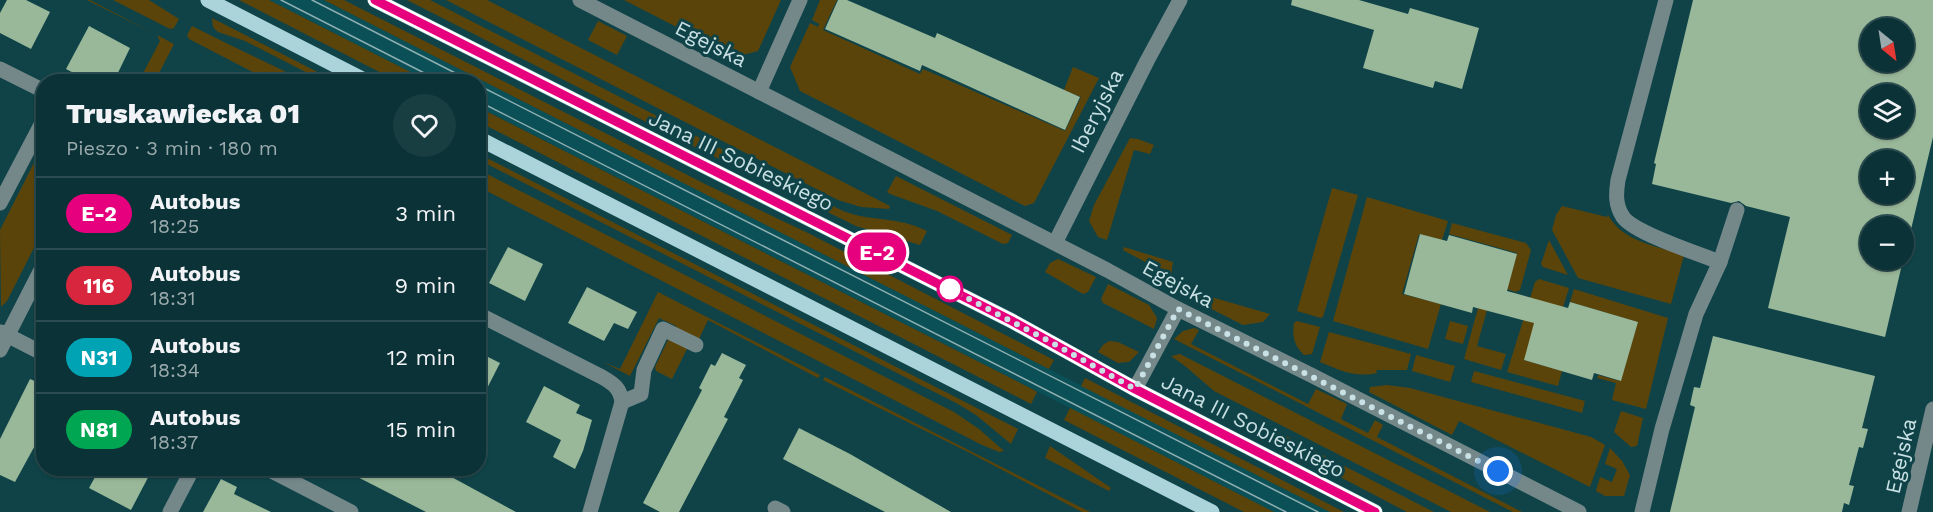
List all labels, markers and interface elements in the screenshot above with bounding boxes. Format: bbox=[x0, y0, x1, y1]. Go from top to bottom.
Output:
street label: Egejska bbox=[671, 15, 751, 72]
north arrow bbox=[1860, 18, 1914, 72]
map controls bbox=[1860, 18, 1914, 270]
street label: Iberyjska bbox=[1065, 64, 1128, 157]
button: layers bbox=[1860, 84, 1914, 138]
button: heart bbox=[393, 94, 456, 157]
text: Truskawiecka 01 bbox=[66, 97, 300, 130]
street label: Jana III Sobieskiego bbox=[645, 105, 838, 216]
text: Pieszo · 3 min · 180 m bbox=[66, 136, 278, 160]
button: + bbox=[1860, 150, 1914, 204]
text: Autobus bbox=[150, 189, 240, 214]
text: E-2 bbox=[81, 201, 117, 226]
text: 3 min bbox=[395, 201, 456, 226]
text: 18:25 bbox=[150, 214, 199, 238]
button: − bbox=[1860, 216, 1914, 270]
line badge: E-2 bbox=[842, 232, 912, 272]
text: E-2 bbox=[859, 240, 895, 265]
street label: Egejska bbox=[1138, 254, 1218, 313]
text: Autobus bbox=[150, 261, 240, 286]
text: 116 bbox=[83, 273, 115, 298]
text: 9 min bbox=[394, 273, 456, 298]
unlabelled marker bbox=[937, 276, 963, 302]
text: 18:31 bbox=[150, 286, 196, 310]
text: Autobus bbox=[150, 333, 240, 358]
text: N31 bbox=[80, 345, 118, 370]
text: 12 min bbox=[387, 345, 456, 370]
text: 18:34 bbox=[150, 358, 200, 382]
street label: Jana III Sobieskiego bbox=[1157, 369, 1349, 483]
text: Autobus bbox=[150, 405, 240, 430]
street label: Egejska bbox=[1880, 415, 1921, 496]
text: N81 bbox=[80, 417, 118, 442]
text: 15 min bbox=[387, 417, 456, 442]
text: 18:37 bbox=[150, 430, 198, 454]
your location bbox=[1483, 456, 1513, 486]

